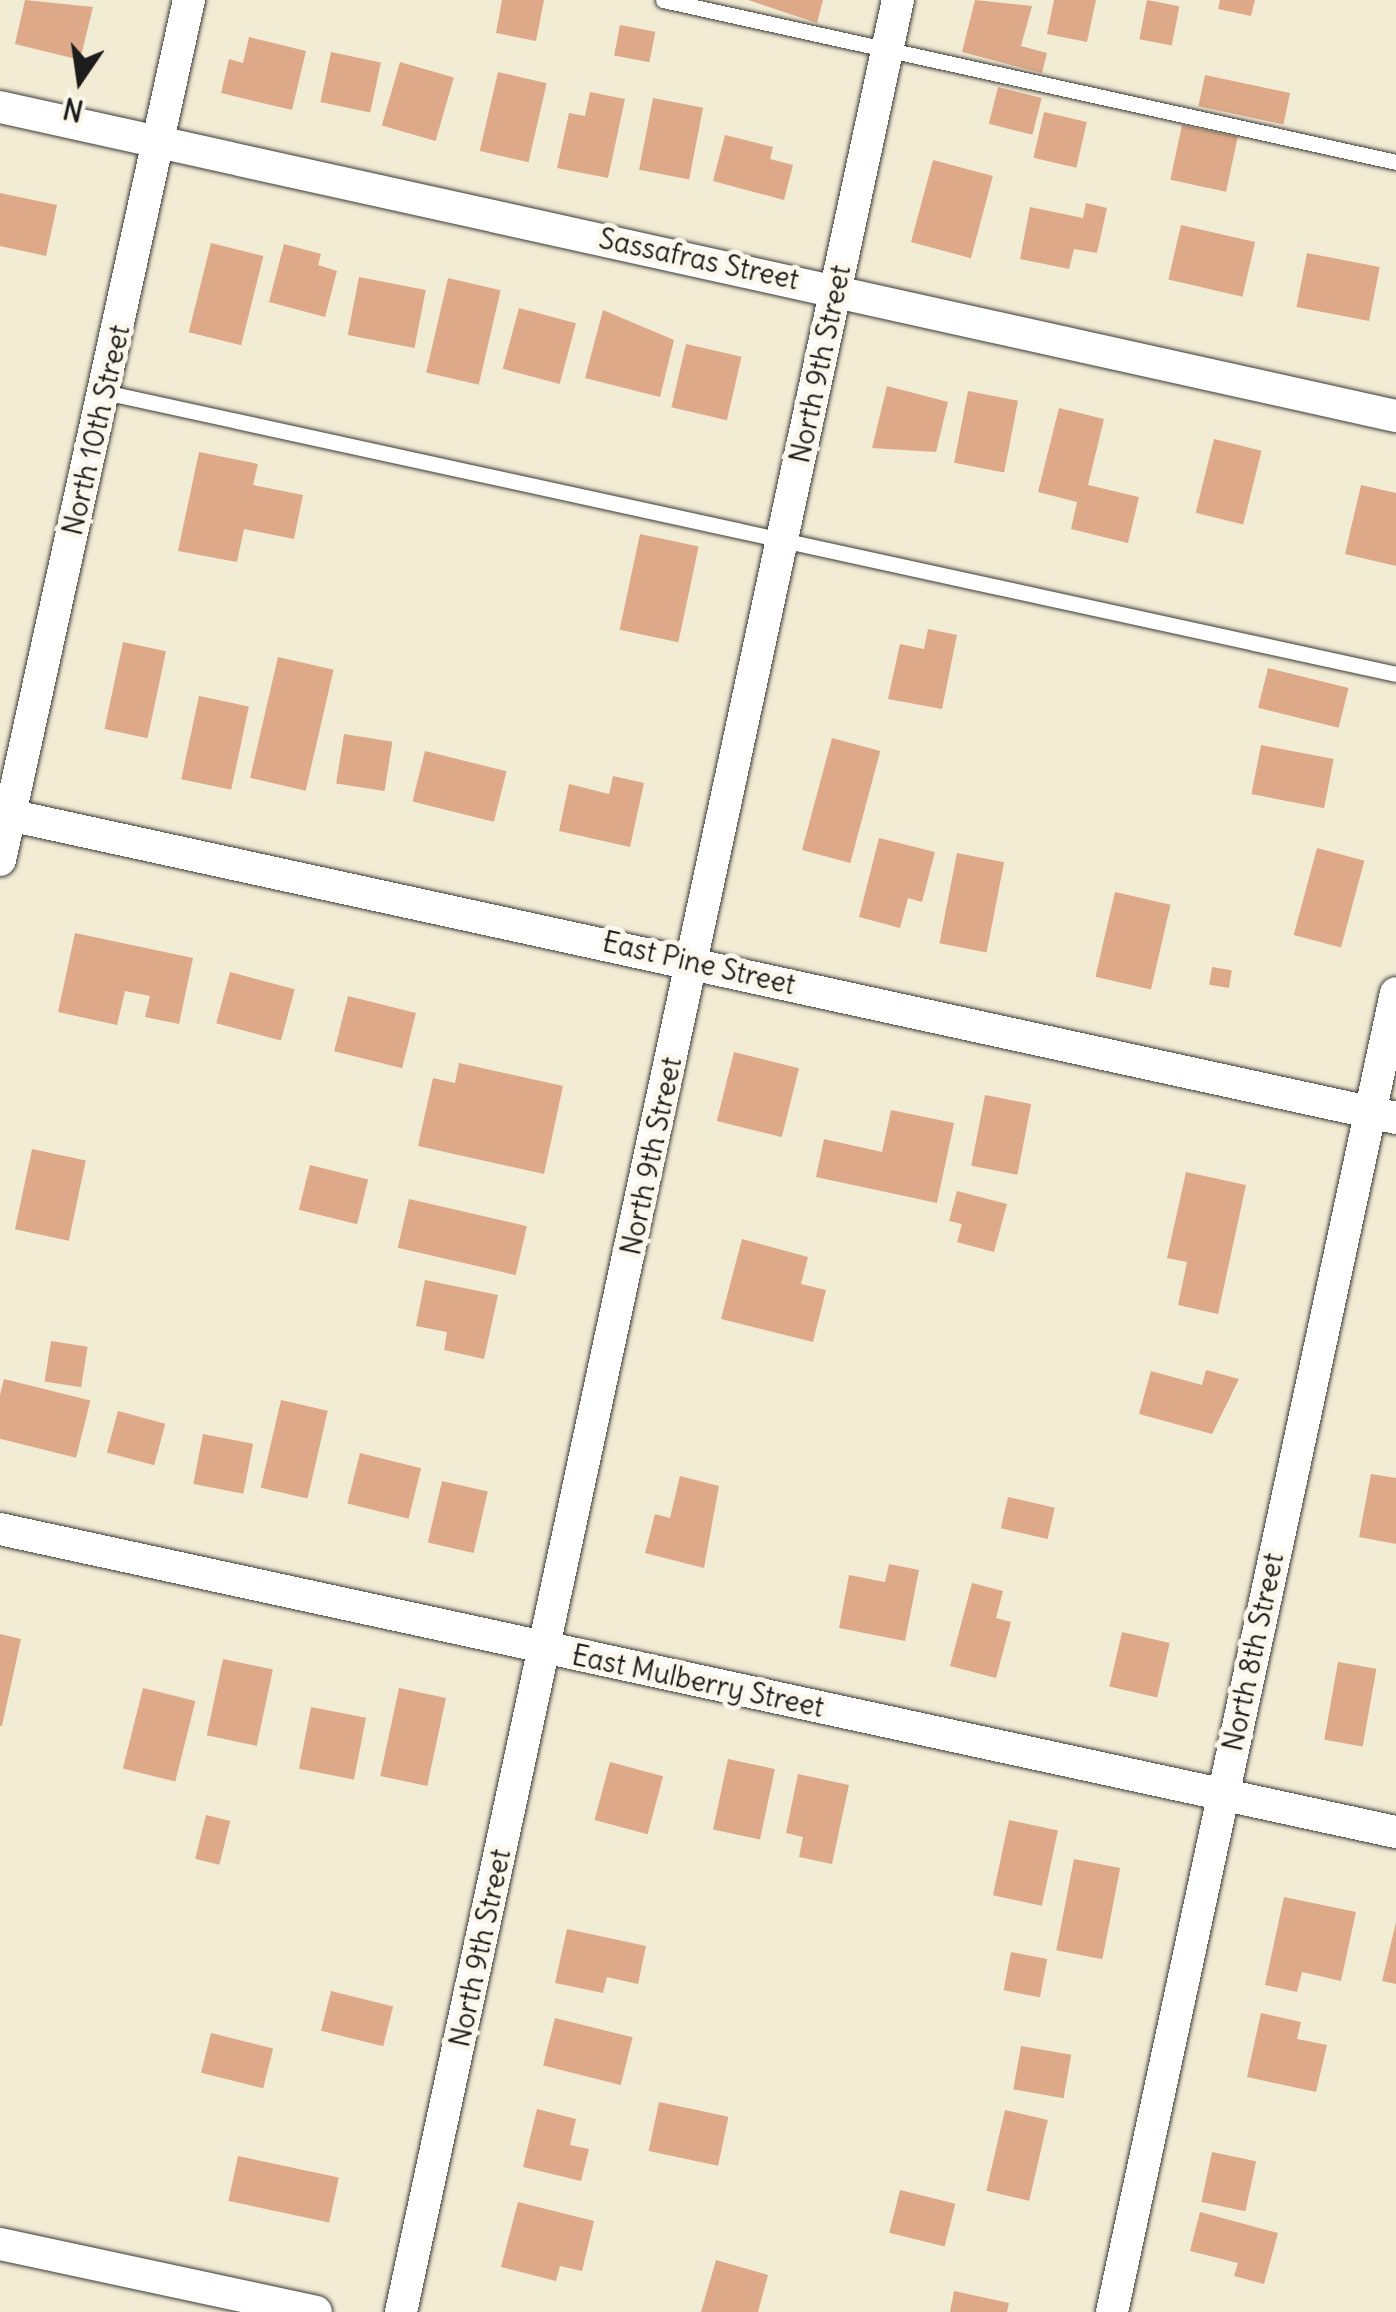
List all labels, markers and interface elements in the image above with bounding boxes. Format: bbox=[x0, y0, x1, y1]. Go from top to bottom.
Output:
north arrow bbox=[30, 30, 130, 130]
text: N bbox=[60, 90, 87, 129]
street label: Sassafras Street bbox=[596, 221, 802, 297]
street label: North 9th Street bbox=[783, 262, 857, 466]
street label: North 10th Street bbox=[55, 321, 137, 539]
street label: East Pine Street bbox=[599, 925, 799, 1001]
street label: North 9th Street bbox=[614, 1054, 688, 1258]
street label: North 8th Street bbox=[1216, 1550, 1290, 1754]
street label: East Mulberry Street bbox=[569, 1638, 827, 1724]
street label: North 9th Street bbox=[443, 1846, 517, 2050]

